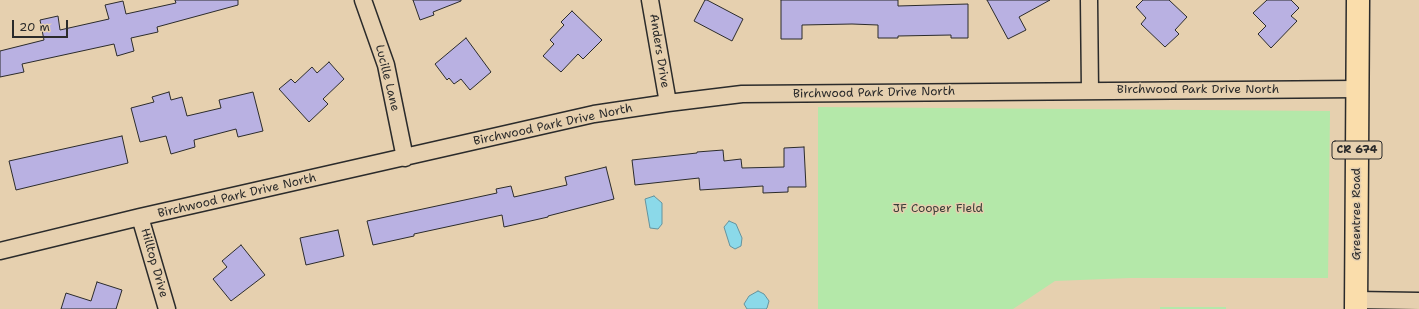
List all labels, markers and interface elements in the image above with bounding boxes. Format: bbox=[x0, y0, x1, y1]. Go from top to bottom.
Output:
scale bar bbox=[14, 12, 70, 38]
street label: Anders Drive bbox=[646, 13, 672, 89]
text: 20 m bbox=[19, 19, 50, 35]
street label: Lucille Lane bbox=[372, 43, 402, 113]
street label: Birchwood Park Drive North bbox=[1117, 83, 1279, 97]
street label: Birchwood Park Drive North bbox=[793, 84, 955, 102]
street label: Birchwood Park Drive North bbox=[472, 101, 634, 149]
road number: CR 674 bbox=[1332, 141, 1382, 159]
street label: Greentree Road bbox=[1350, 168, 1364, 260]
street label: Birchwood Park Drive North bbox=[156, 171, 318, 221]
park label: JF Cooper Field bbox=[893, 202, 983, 216]
street label: Hilltop Drive bbox=[137, 227, 171, 299]

